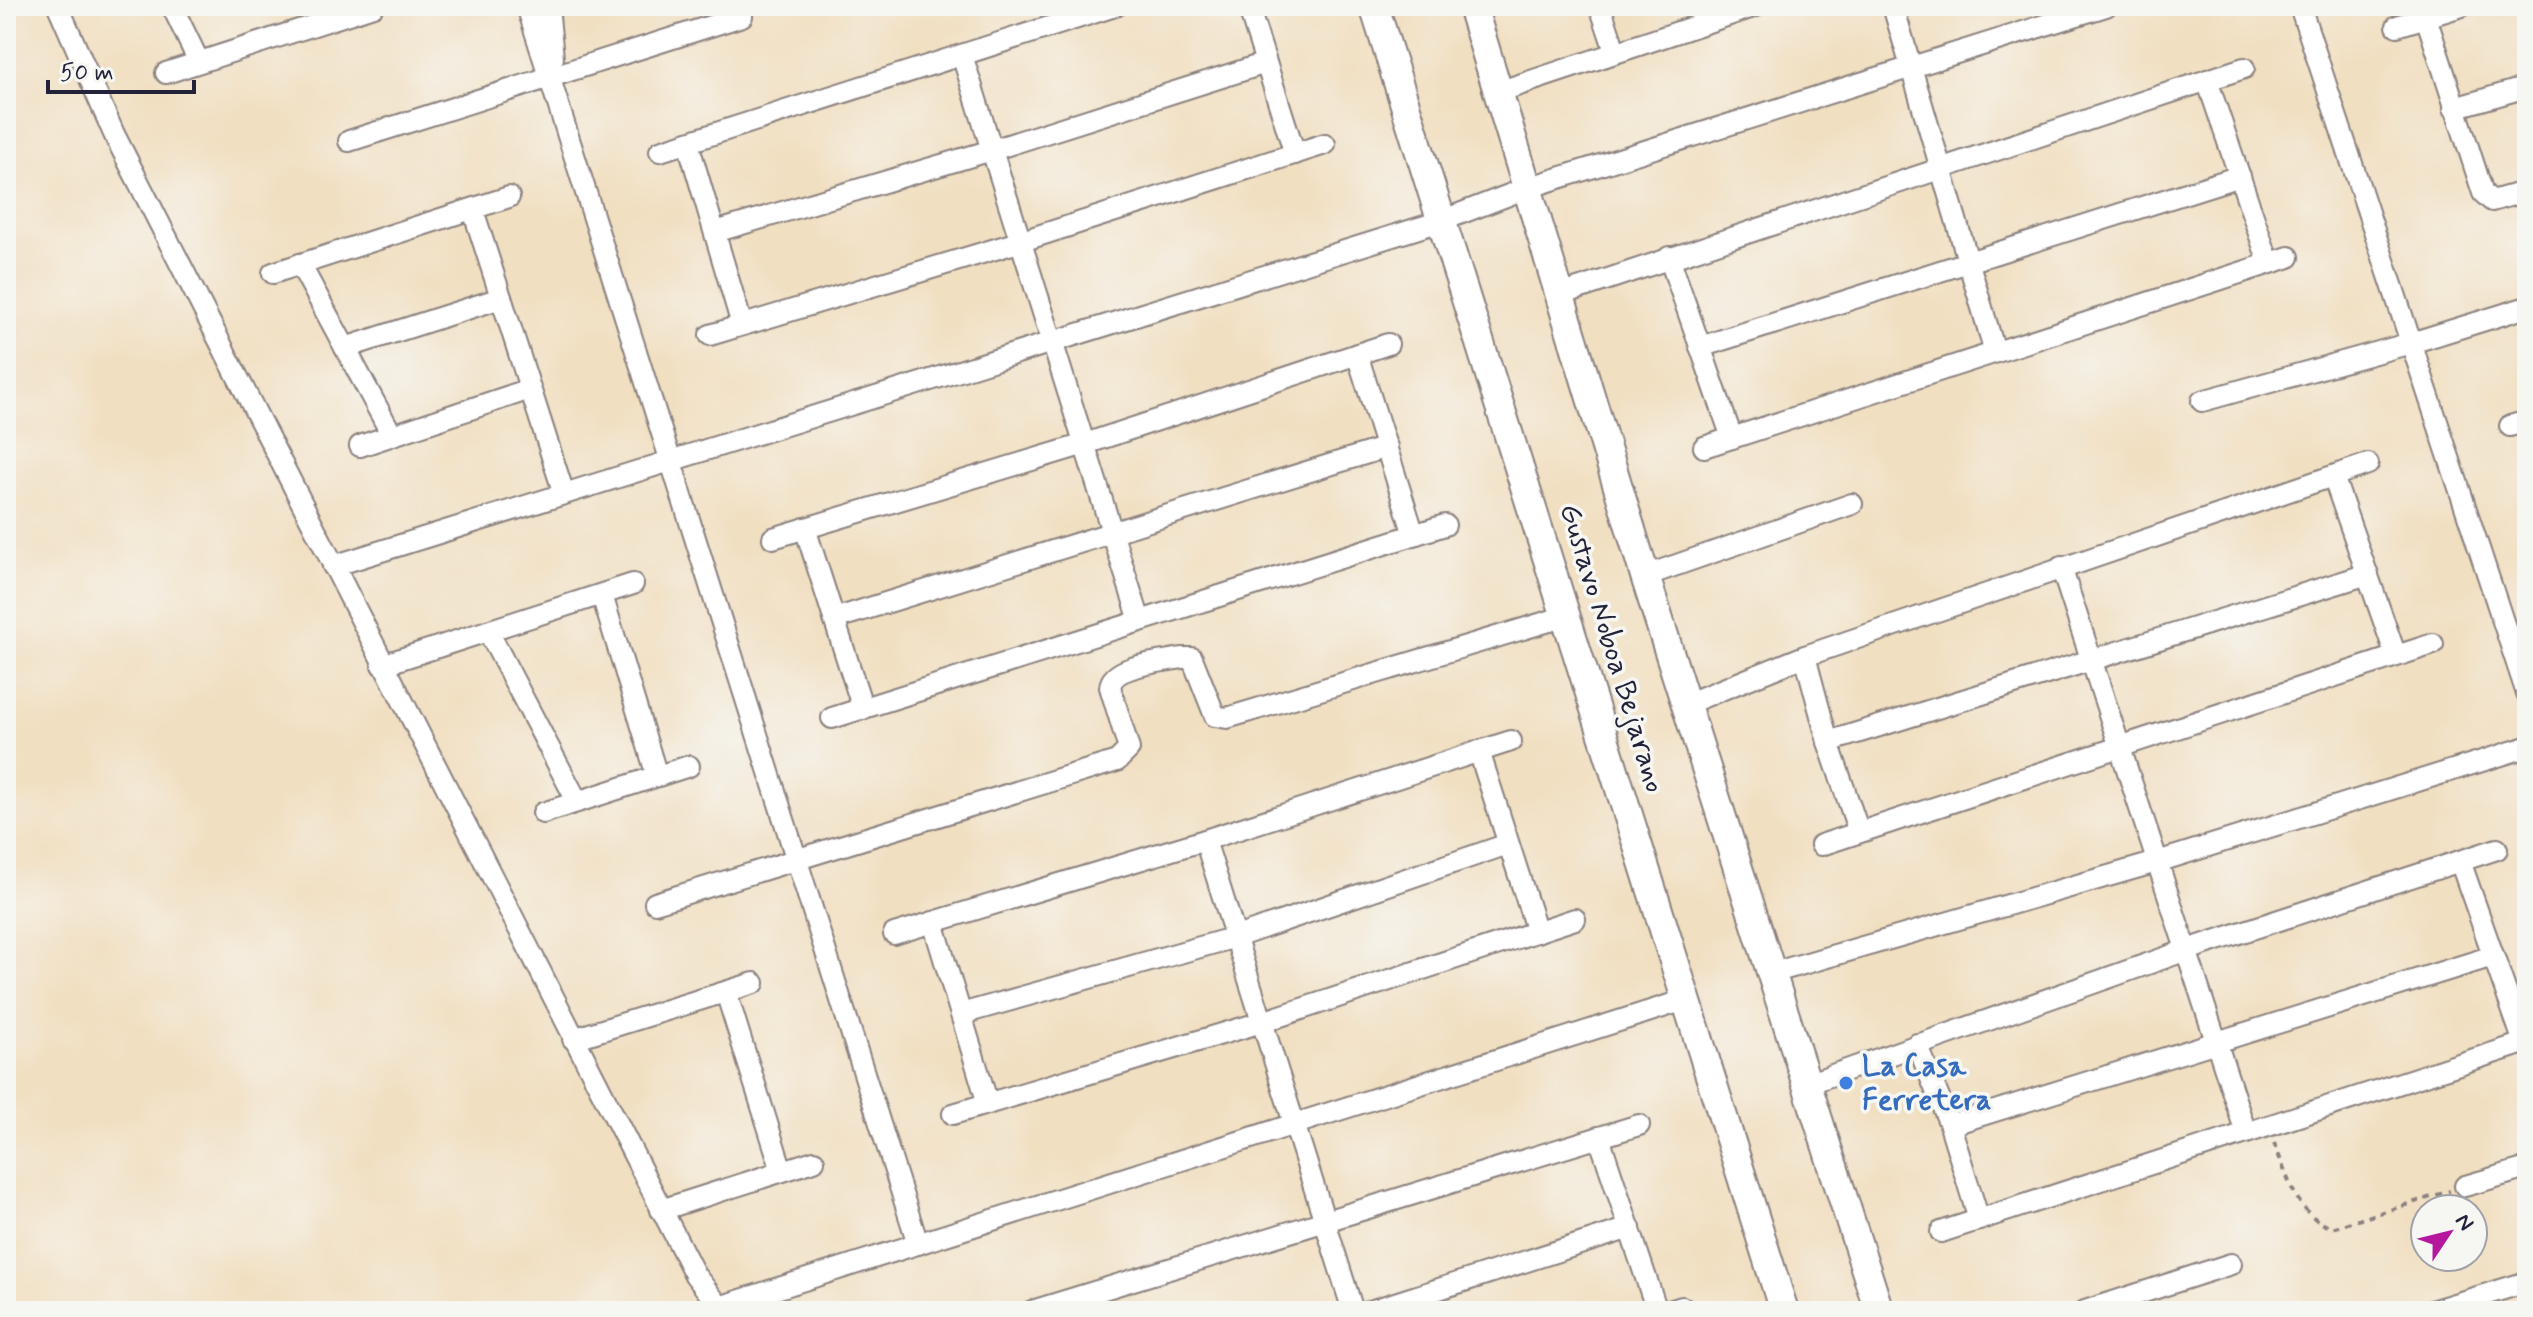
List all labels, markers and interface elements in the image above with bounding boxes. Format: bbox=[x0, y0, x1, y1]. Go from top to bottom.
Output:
scale bar bbox=[48, 44, 194, 94]
text: 50 m bbox=[60, 58, 114, 89]
street label: Gustavo Noboa Bejarano bbox=[1549, 499, 1675, 797]
place label: La Casa Ferretera bbox=[1862, 1047, 1991, 1120]
marker: La Casa Ferretera bbox=[1837, 1074, 1855, 1092]
north arrow bbox=[2409, 1193, 2489, 1273]
text: N bbox=[2448, 1209, 2479, 1237]

